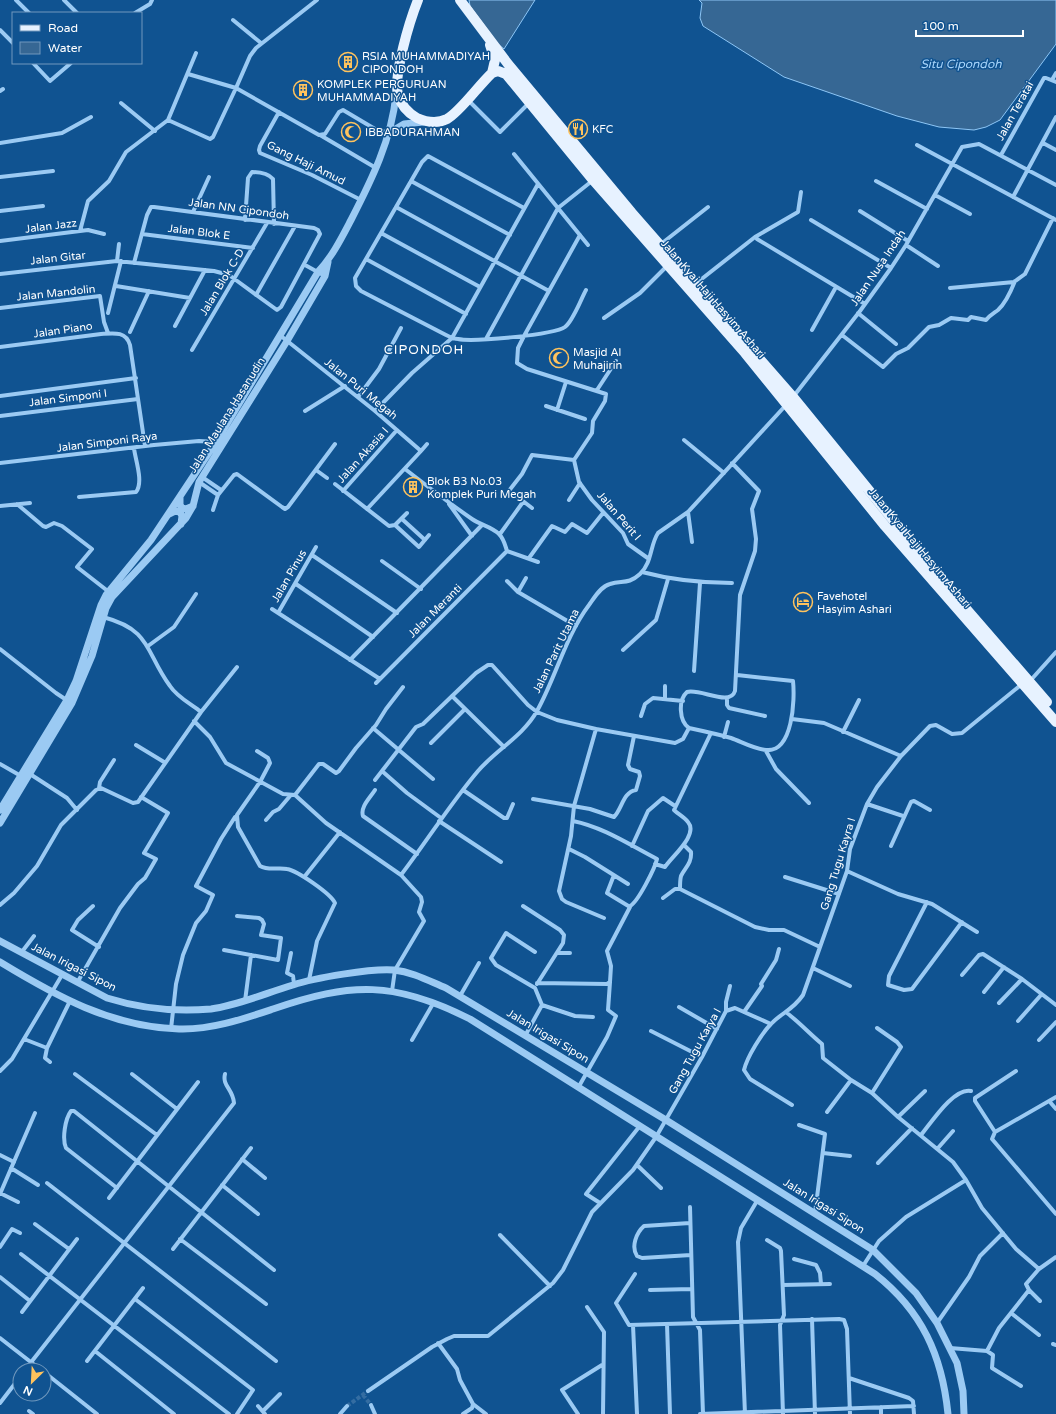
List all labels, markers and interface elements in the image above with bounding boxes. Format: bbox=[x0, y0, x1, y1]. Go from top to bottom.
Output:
legend bbox=[12, 12, 142, 64]
scale bar bbox=[916, 12, 1023, 38]
text: 100 m bbox=[922, 19, 959, 33]
text: Road bbox=[48, 21, 78, 35]
text: Water bbox=[48, 41, 83, 55]
place label: RSIA MUHAMMADIYAH CIPONDOH bbox=[362, 50, 490, 76]
building icon: RSIA MUHAMMADIYAH CIPONDOH bbox=[337, 51, 359, 73]
water label: Situ Cipondoh bbox=[921, 57, 1002, 71]
place label: KOMPLEK PERGURUAN MUHAMMADIYAH bbox=[317, 78, 446, 104]
building icon: KOMPLEK PERGURUAN MUHAMMADIYAH bbox=[292, 79, 314, 101]
street label: Jalan Teratai bbox=[993, 79, 1037, 143]
restaurant icon: KFC bbox=[567, 118, 589, 140]
mosque icon: IBBADURAHMAN bbox=[340, 121, 362, 143]
place label: KFC bbox=[592, 123, 614, 136]
place label: IBBADURAHMAN bbox=[365, 126, 460, 139]
street label: Gang Haji Amud bbox=[265, 138, 347, 188]
street label: Jalan NN Cipondoh bbox=[188, 196, 290, 222]
street label: Jalan Jazz bbox=[24, 216, 78, 236]
street label: Jalan Blok E bbox=[167, 222, 231, 242]
street label: Jalan Nusa Indah bbox=[848, 227, 908, 309]
street label: Jalan Kyai Haji Hasyim Ashari bbox=[658, 237, 768, 361]
street label: Jalan Blok C-D bbox=[197, 246, 247, 318]
street label: Jalan Gitar bbox=[30, 249, 87, 267]
street label: Jalan Mandolin bbox=[16, 282, 96, 304]
street label: Jalan Piano bbox=[33, 319, 94, 341]
district label: CIPONDOH bbox=[384, 342, 464, 358]
place label: Masjid Al Muhajirin bbox=[573, 346, 622, 372]
mosque icon: Masjid Al Muhajirin bbox=[548, 347, 570, 369]
street label: Jalan Maulana Hasanudin bbox=[186, 355, 268, 475]
street label: Jalan Puri Megah bbox=[322, 356, 400, 422]
street label: Jalan Simponi I bbox=[28, 387, 108, 409]
street label: Jalan Akasia I bbox=[335, 425, 391, 485]
street label: Jalan Simponi Raya bbox=[56, 429, 158, 455]
place label: Blok B3 No.03 Komplek Puri Megah bbox=[427, 475, 536, 501]
building icon: Blok B3 No.03 Komplek Puri Megah bbox=[402, 476, 424, 498]
street label: Jalan Kyai Haji Hasyim Ashari bbox=[866, 485, 974, 611]
street label: Jalan Perit I bbox=[594, 489, 644, 543]
street label: Jalan Pinus bbox=[269, 547, 309, 605]
street label: Jalan Meranti bbox=[406, 582, 464, 640]
place label: Favehotel Hasyim Ashari bbox=[817, 590, 892, 616]
hotel icon: Favehotel Hasyim Ashari bbox=[792, 591, 814, 613]
street label: Jalan Parit Utama bbox=[530, 607, 582, 695]
street label: Gang Tugu Kayra I bbox=[818, 816, 858, 912]
street label: Jalan Irigasi Sipon bbox=[29, 940, 119, 994]
street label: Jalan Irigasi Sipon bbox=[505, 1006, 591, 1066]
street label: Gang Tugu Karya I bbox=[666, 1006, 724, 1096]
street label: Jalan Irigasi Sipon bbox=[781, 1176, 867, 1236]
north arrow bbox=[12, 1362, 52, 1402]
text: N bbox=[21, 1383, 35, 1398]

